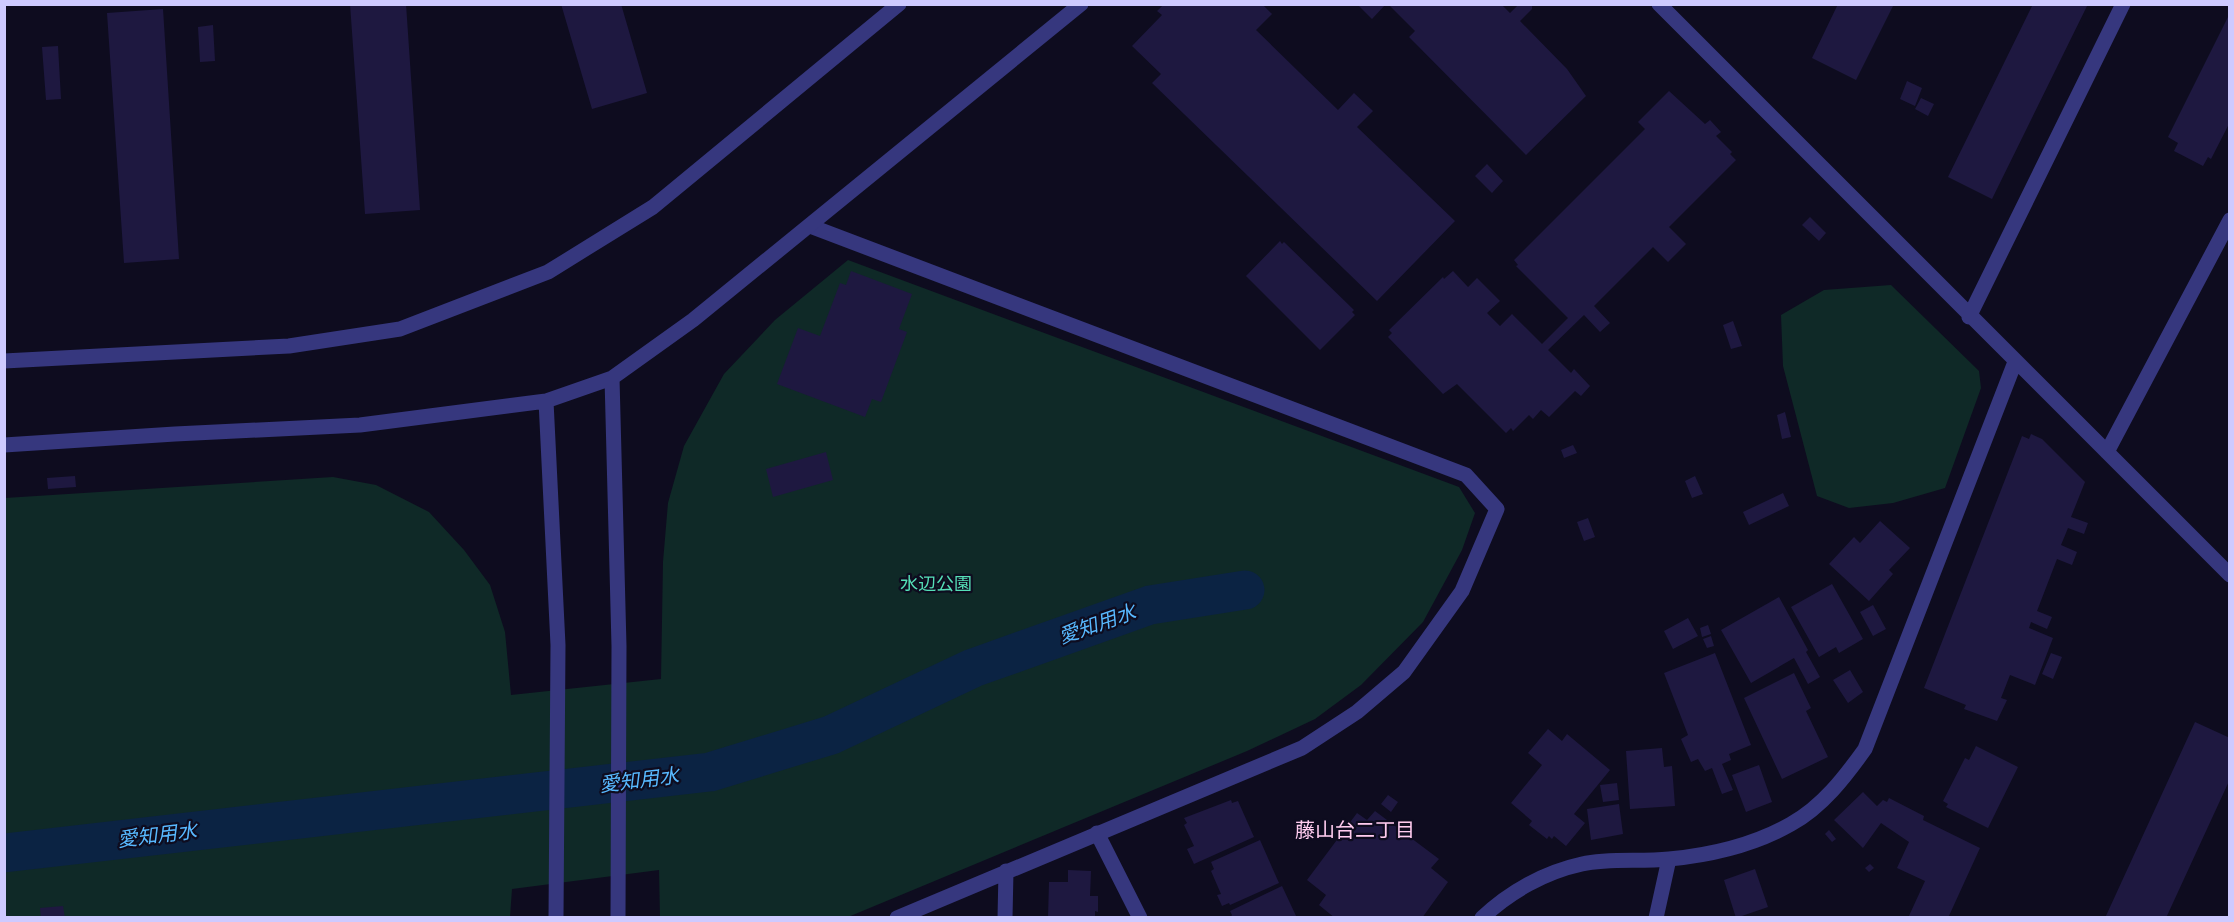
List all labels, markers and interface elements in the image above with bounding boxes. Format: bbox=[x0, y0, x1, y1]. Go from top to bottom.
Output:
park label: 水辺公園 bbox=[900, 573, 972, 594]
water label: 愛知用水 bbox=[1055, 599, 1141, 648]
water label: 愛知用水 bbox=[598, 763, 682, 797]
water label: 愛知用水 bbox=[116, 818, 200, 852]
district label: 藤山台二丁目 bbox=[1295, 818, 1415, 842]

